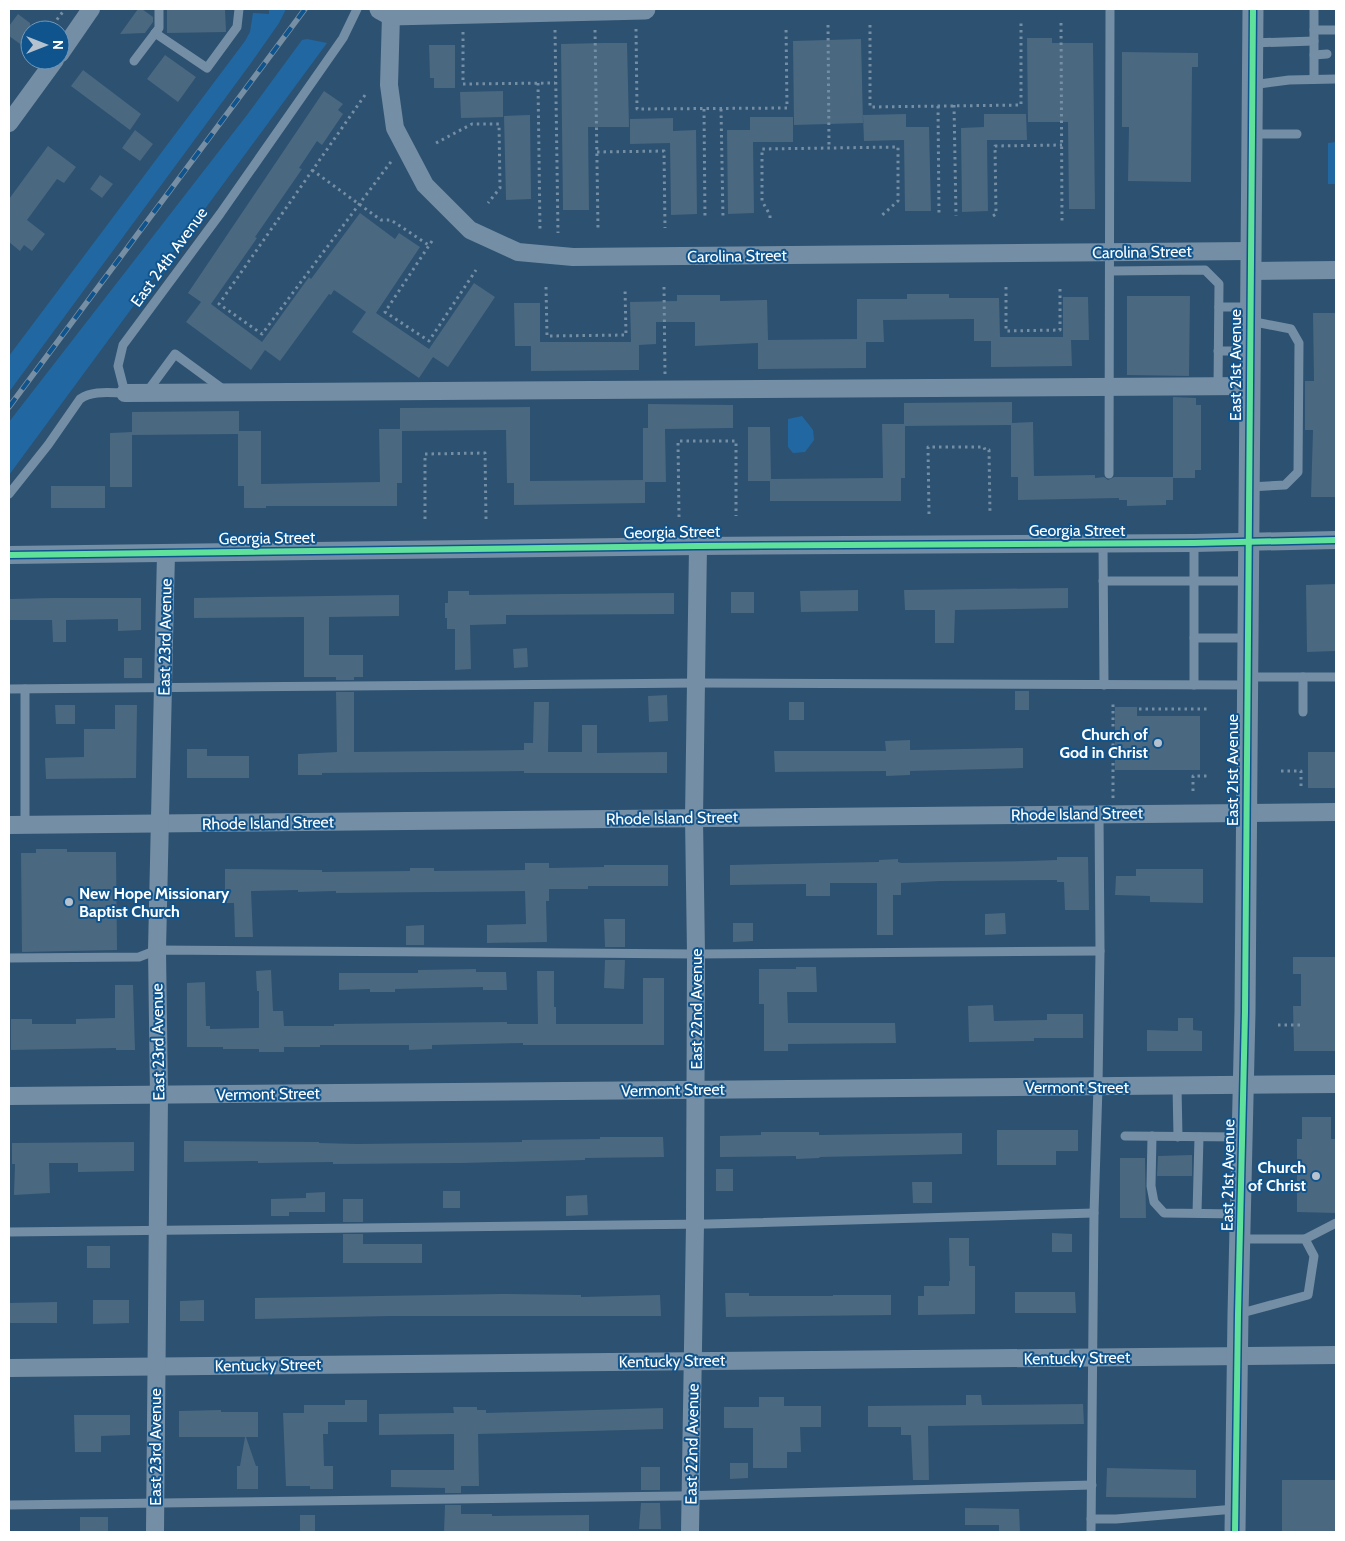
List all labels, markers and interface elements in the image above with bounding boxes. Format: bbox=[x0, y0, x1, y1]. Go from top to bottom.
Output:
north arrow bbox=[20, 20, 70, 70]
text: N bbox=[49, 40, 67, 50]
street label: East 24th Avenue bbox=[127, 204, 211, 310]
street label: Carolina Street bbox=[1092, 242, 1193, 262]
street label: Carolina Street bbox=[687, 246, 788, 266]
street label: East 21st Avenue bbox=[1226, 309, 1245, 421]
street label: Georgia Street bbox=[1029, 521, 1126, 540]
street label: Georgia Street bbox=[623, 522, 721, 542]
street label: Georgia Street bbox=[218, 528, 316, 548]
street label: East 23rd Avenue bbox=[154, 578, 176, 696]
street label: East 21st Avenue bbox=[1223, 714, 1242, 826]
place label: Church of God in Christ bbox=[1059, 725, 1149, 762]
marker: Church of God in Christ bbox=[1152, 737, 1164, 749]
street label: Rhode Island Street bbox=[1011, 803, 1144, 825]
street label: Rhode Island Street bbox=[606, 807, 739, 829]
street label: Rhode Island Street bbox=[202, 812, 335, 834]
place label: New Hope Missionary Baptist Church bbox=[79, 884, 230, 921]
marker: New Hope Missionary Baptist Church bbox=[63, 896, 75, 908]
street label: East 22nd Avenue bbox=[687, 948, 706, 1070]
street label: East 23rd Avenue bbox=[147, 983, 169, 1101]
street label: Vermont Street bbox=[1025, 1078, 1130, 1097]
street label: Vermont Street bbox=[621, 1080, 726, 1100]
street label: Vermont Street bbox=[216, 1084, 321, 1104]
street label: East 21st Avenue bbox=[1218, 1119, 1238, 1231]
place label: Church of Christ bbox=[1248, 1158, 1306, 1195]
marker: Church of Christ bbox=[1310, 1170, 1322, 1182]
street label: Kentucky Street bbox=[1024, 1348, 1131, 1368]
street label: Kentucky Street bbox=[619, 1351, 726, 1371]
street label: Kentucky Street bbox=[215, 1355, 322, 1375]
street label: East 22nd Avenue bbox=[681, 1383, 703, 1505]
street label: East 23rd Avenue bbox=[146, 1388, 165, 1506]

